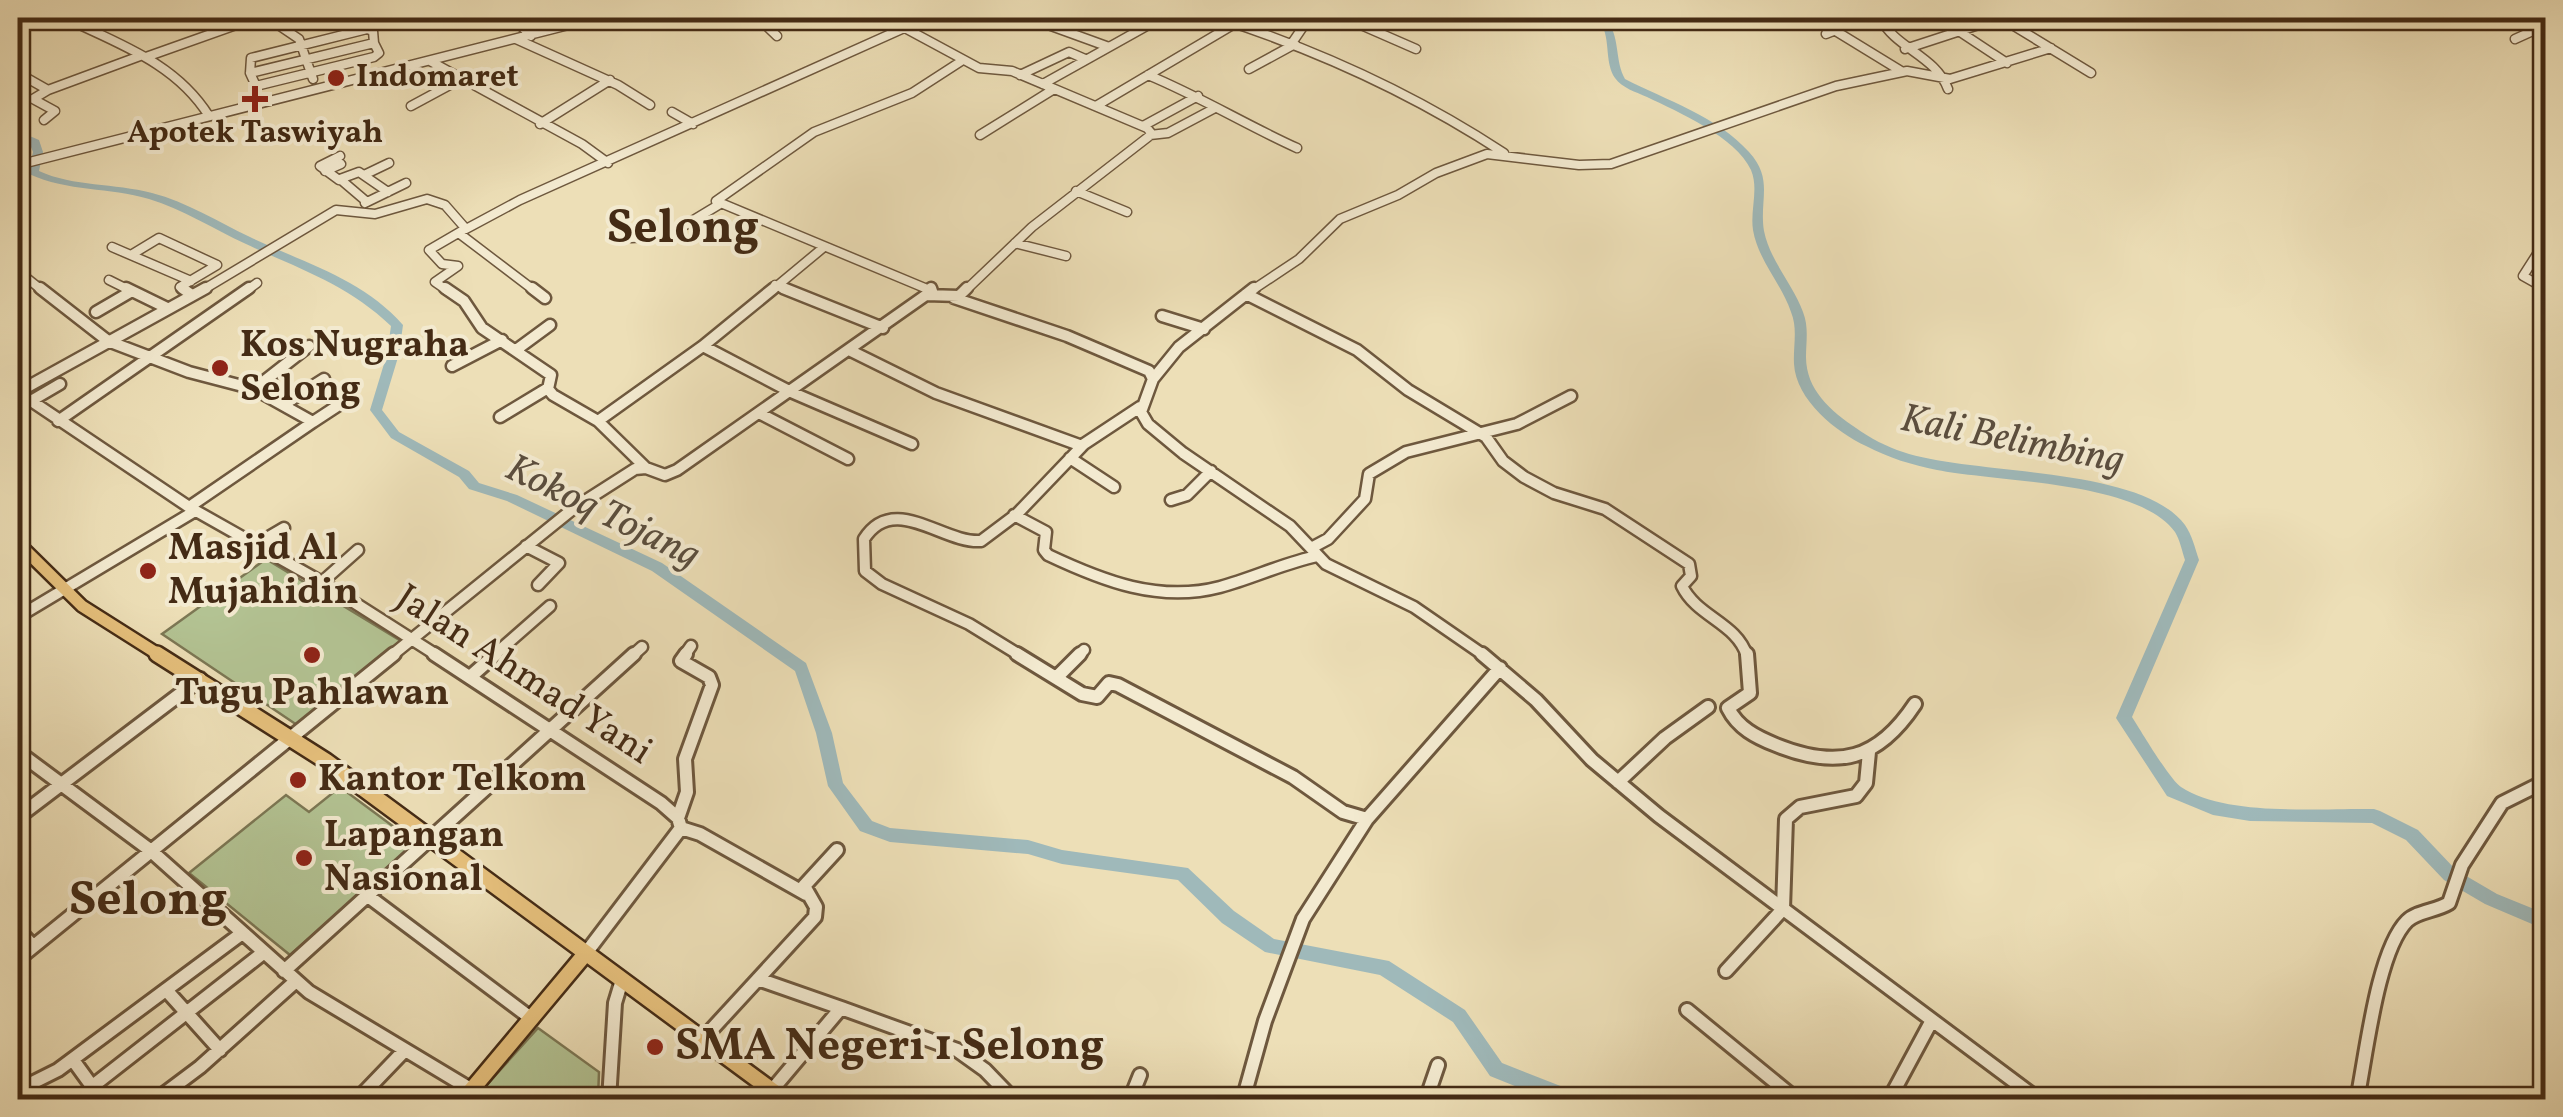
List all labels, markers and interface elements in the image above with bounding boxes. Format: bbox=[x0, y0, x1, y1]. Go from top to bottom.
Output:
place label: Indomaret bbox=[356, 56, 518, 100]
marker: Indomaret bbox=[325, 67, 347, 89]
marker: Apotek Taswiyah bbox=[244, 88, 266, 110]
place label: Apotek Taswiyah bbox=[127, 112, 383, 156]
district label: Selong bbox=[607, 196, 759, 263]
place label: Kos Nugraha Selong bbox=[240, 320, 469, 417]
marker: Kos Nugraha Selong bbox=[209, 357, 231, 379]
water label: Kali Belimbing bbox=[1896, 392, 2128, 490]
water label: Kokoq Tojang bbox=[495, 442, 709, 584]
place label: Masjid Al Mujahidin bbox=[168, 523, 359, 620]
marker: Masjid Al Mujahidin bbox=[137, 560, 159, 582]
street label: Jalan Ahmad Yani bbox=[384, 573, 662, 779]
marker: Tugu Pahlawan bbox=[301, 644, 323, 666]
place label: Tugu Pahlawan bbox=[175, 668, 449, 721]
place label: Kantor Telkom bbox=[318, 754, 586, 807]
marker: Kantor Telkom bbox=[287, 769, 309, 791]
place label: Lapangan Nasional bbox=[324, 810, 504, 907]
marker: Lapangan Nasional bbox=[293, 847, 315, 869]
district label: Selong bbox=[68, 866, 228, 936]
place label: SMA Negeri 1 Selong bbox=[675, 1016, 1105, 1079]
marker: SMA Negeri 1 Selong bbox=[644, 1036, 666, 1058]

